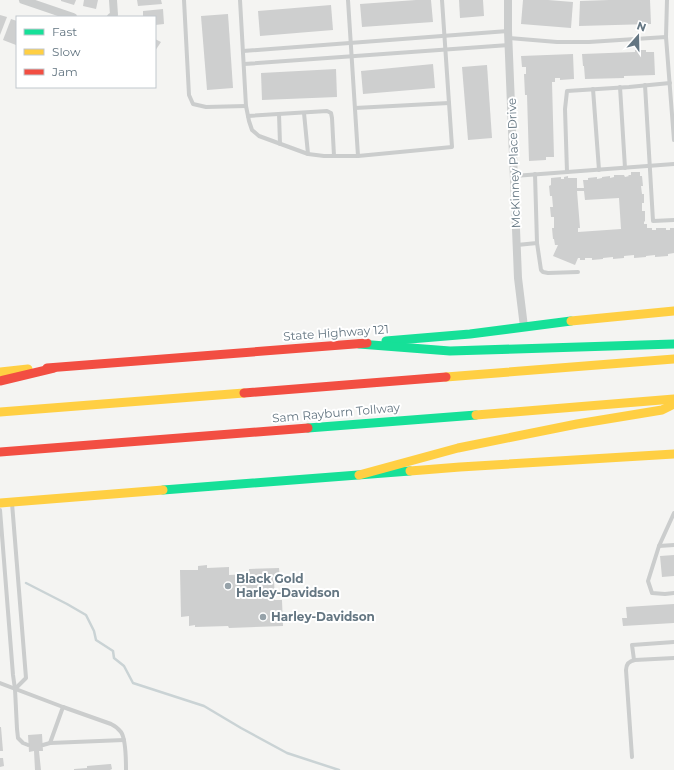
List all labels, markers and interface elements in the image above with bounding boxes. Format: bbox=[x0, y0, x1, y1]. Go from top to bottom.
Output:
legend bbox=[16, 16, 156, 88]
north arrow bbox=[618, 16, 658, 56]
text: N bbox=[635, 19, 648, 35]
text: Fast bbox=[52, 24, 77, 39]
text: Slow bbox=[52, 44, 81, 59]
text: Jam bbox=[51, 64, 78, 79]
street label: McKinney Place Drive bbox=[504, 98, 523, 228]
street label: State Highway 121 bbox=[283, 321, 389, 344]
street label: Sam Rayburn Tollway bbox=[271, 399, 401, 426]
place label: Black Gold Harley-Davidson bbox=[236, 571, 340, 600]
marker: Black Gold Harley-Davidson bbox=[223, 581, 233, 591]
place label: Harley-Davidson bbox=[271, 609, 375, 624]
marker: Harley-Davidson bbox=[258, 612, 268, 622]

